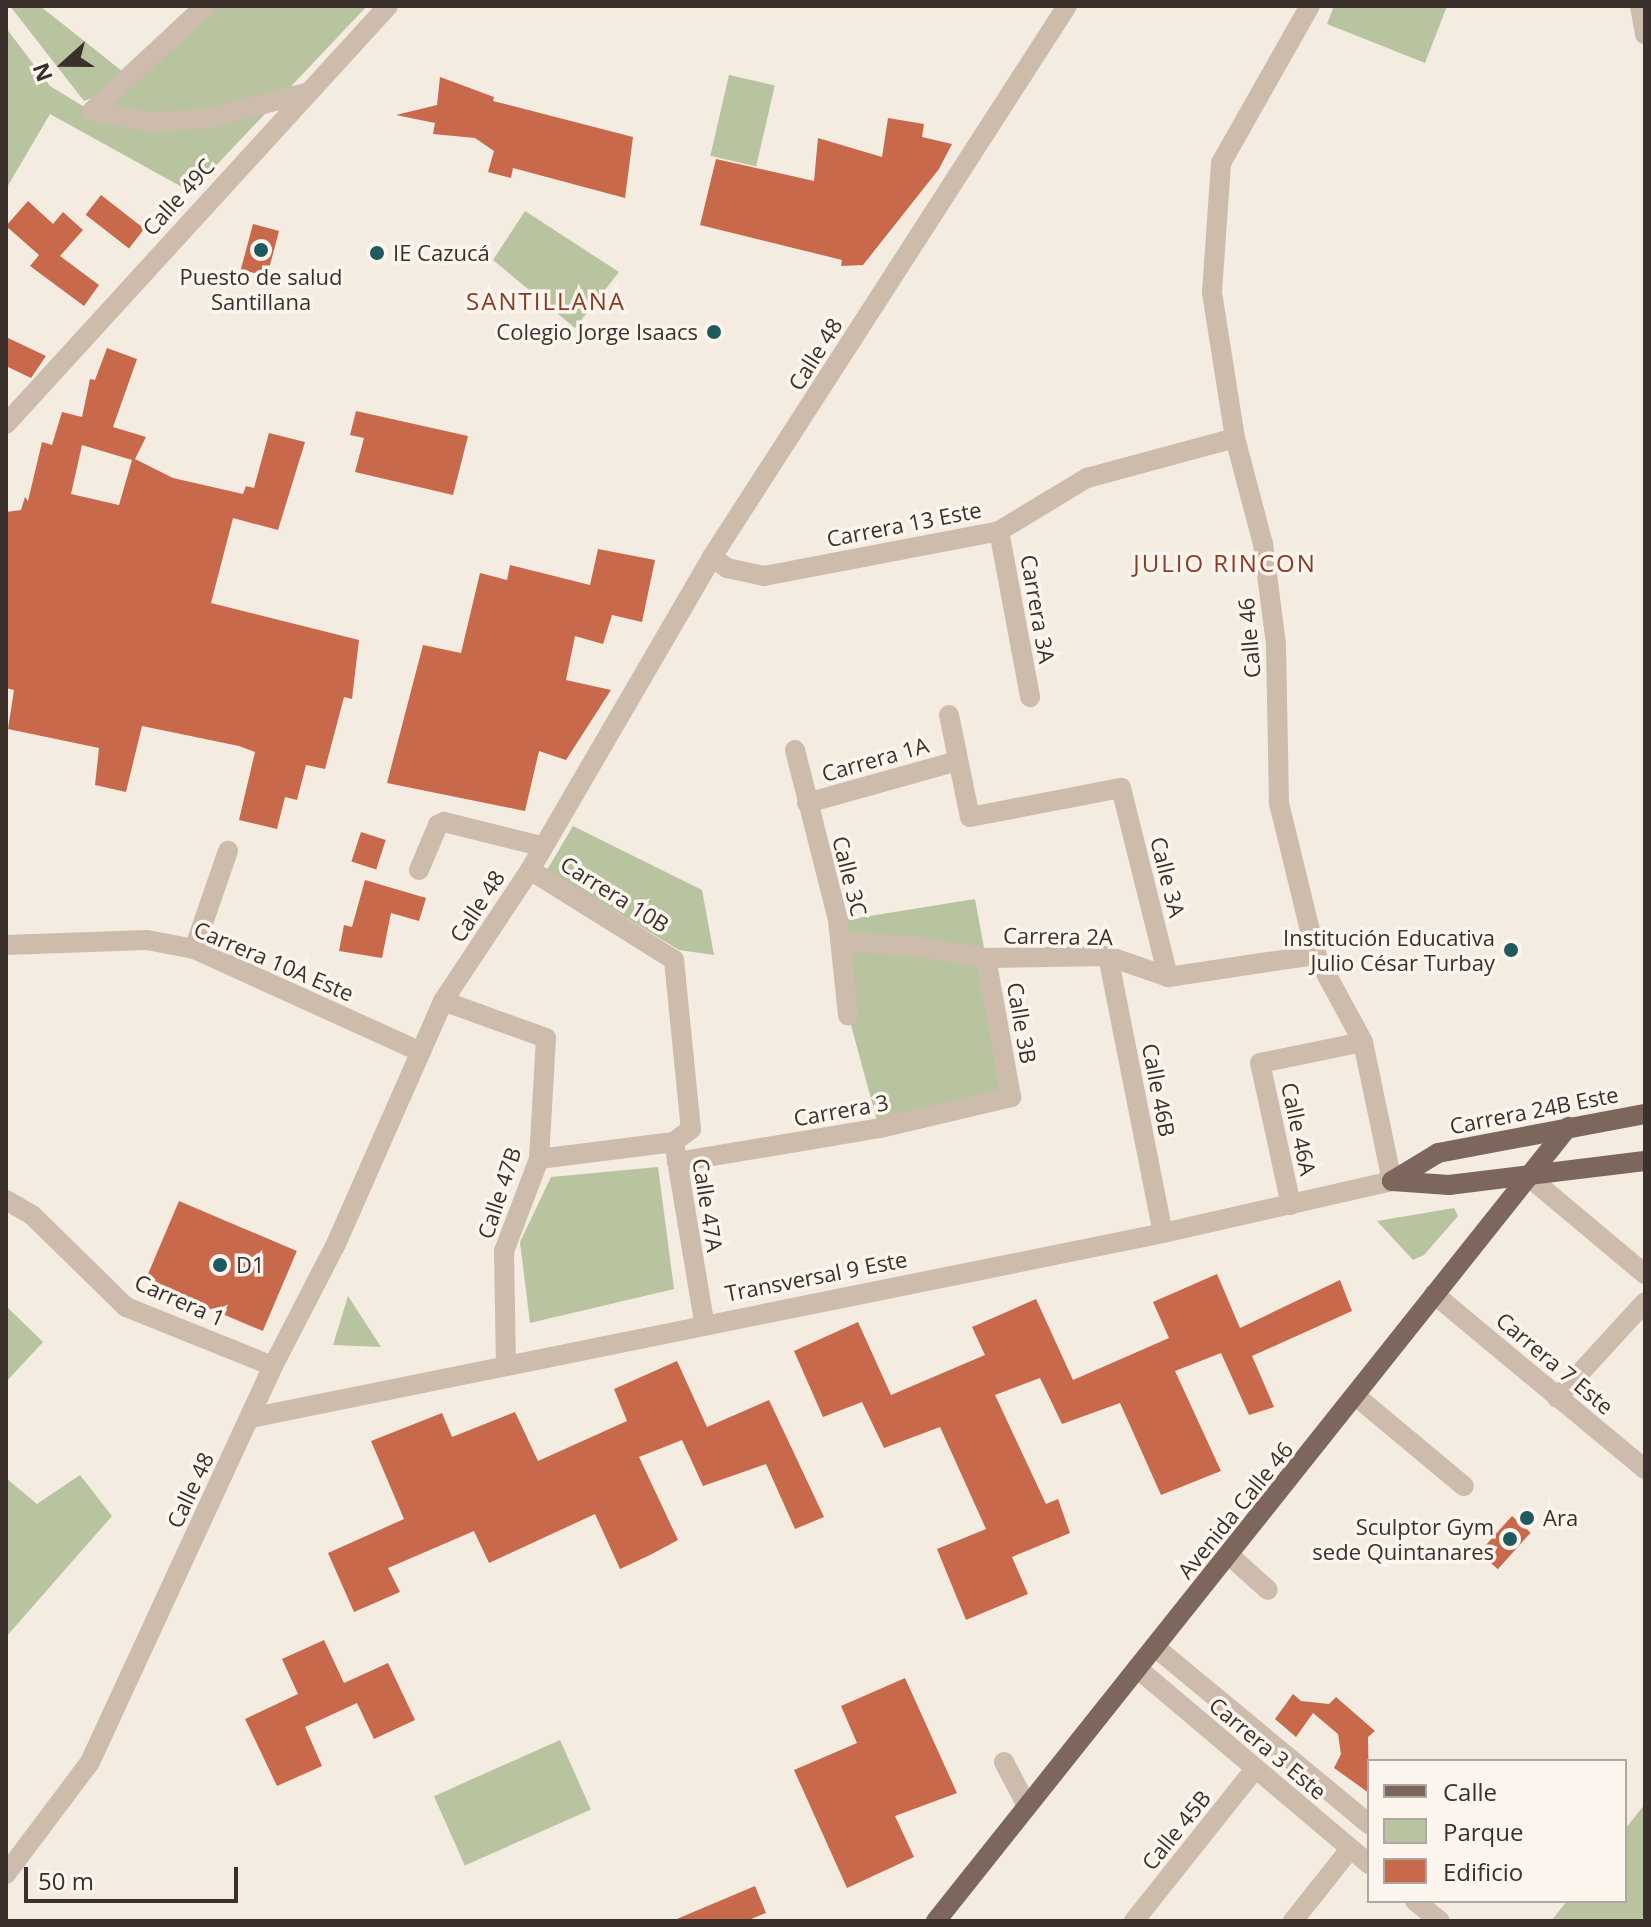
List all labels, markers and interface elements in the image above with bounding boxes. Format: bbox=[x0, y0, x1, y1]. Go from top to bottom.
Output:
north arrow bbox=[24, 24, 104, 104]
text: N bbox=[24, 59, 59, 86]
street label: Calle 49C bbox=[137, 153, 219, 241]
place label: IE Cazucá bbox=[393, 240, 490, 266]
marker: Puesto de salud Santillana bbox=[252, 241, 270, 259]
marker: IE Cazucá bbox=[368, 244, 386, 262]
place label: Puesto de salud Santillana bbox=[179, 263, 343, 314]
district label: SANTILLANA bbox=[466, 287, 626, 315]
street label: Calle 48 bbox=[782, 313, 848, 395]
place label: Colegio Jorge Isaacs bbox=[496, 319, 698, 345]
marker: Colegio Jorge Isaacs bbox=[705, 323, 723, 341]
street label: Carrera 13 Este bbox=[824, 496, 984, 552]
district label: JULIO RINCON bbox=[1133, 549, 1317, 577]
street label: Carrera 3A bbox=[1015, 553, 1061, 665]
street label: Calle 46 bbox=[1232, 597, 1266, 679]
street label: Carrera 1A bbox=[819, 731, 931, 787]
street label: Calle 3C bbox=[827, 833, 873, 919]
street label: Calle 3A bbox=[1145, 834, 1191, 920]
street label: Carrera 10B bbox=[556, 850, 674, 938]
street label: Calle 48 bbox=[444, 865, 510, 947]
street label: Carrera 10A Este bbox=[190, 915, 358, 1007]
street label: Carrera 2A bbox=[1003, 922, 1113, 950]
place label: Institución Educativa Julio César Turbay bbox=[1283, 924, 1495, 976]
marker: Institución Educativa Julio César Turbay bbox=[1502, 941, 1520, 959]
street label: Calle 3B bbox=[1002, 980, 1042, 1066]
street label: Calle 46B bbox=[1137, 1041, 1181, 1139]
street label: Calle 46A bbox=[1276, 1080, 1322, 1178]
street label: Carrera 24B Este bbox=[1447, 1081, 1621, 1139]
street label: Carrera 3 bbox=[791, 1089, 891, 1131]
street label: Calle 47B bbox=[472, 1144, 526, 1242]
street label: Calle 47A bbox=[688, 1156, 728, 1254]
street label: Transversal 9 Este bbox=[723, 1245, 909, 1307]
place label: D1 bbox=[236, 1252, 265, 1278]
marker: D1 bbox=[211, 1256, 229, 1274]
street label: Carrera 1 bbox=[131, 1268, 229, 1332]
street label: Carrera 7 Este bbox=[1491, 1306, 1619, 1420]
street label: Avenida Calle 46 bbox=[1172, 1436, 1298, 1584]
street label: Calle 48 bbox=[161, 1448, 219, 1532]
place label: Ara bbox=[1543, 1505, 1578, 1531]
marker: Ara bbox=[1518, 1509, 1536, 1527]
place label: Sculptor Gym sede Quintanares bbox=[1312, 1513, 1494, 1564]
marker: Sculptor Gym sede Quintanares bbox=[1501, 1530, 1519, 1548]
street label: Carrera 3 Este bbox=[1204, 1691, 1332, 1805]
legend bbox=[1367, 1759, 1627, 1903]
text: Calle bbox=[1443, 1775, 1497, 1808]
street label: Calle 45B bbox=[1136, 1785, 1216, 1875]
text: Parque bbox=[1443, 1815, 1523, 1848]
scale bar bbox=[28, 1851, 242, 1901]
text: Edificio bbox=[1443, 1855, 1523, 1888]
text: 50 m bbox=[38, 1864, 94, 1897]

